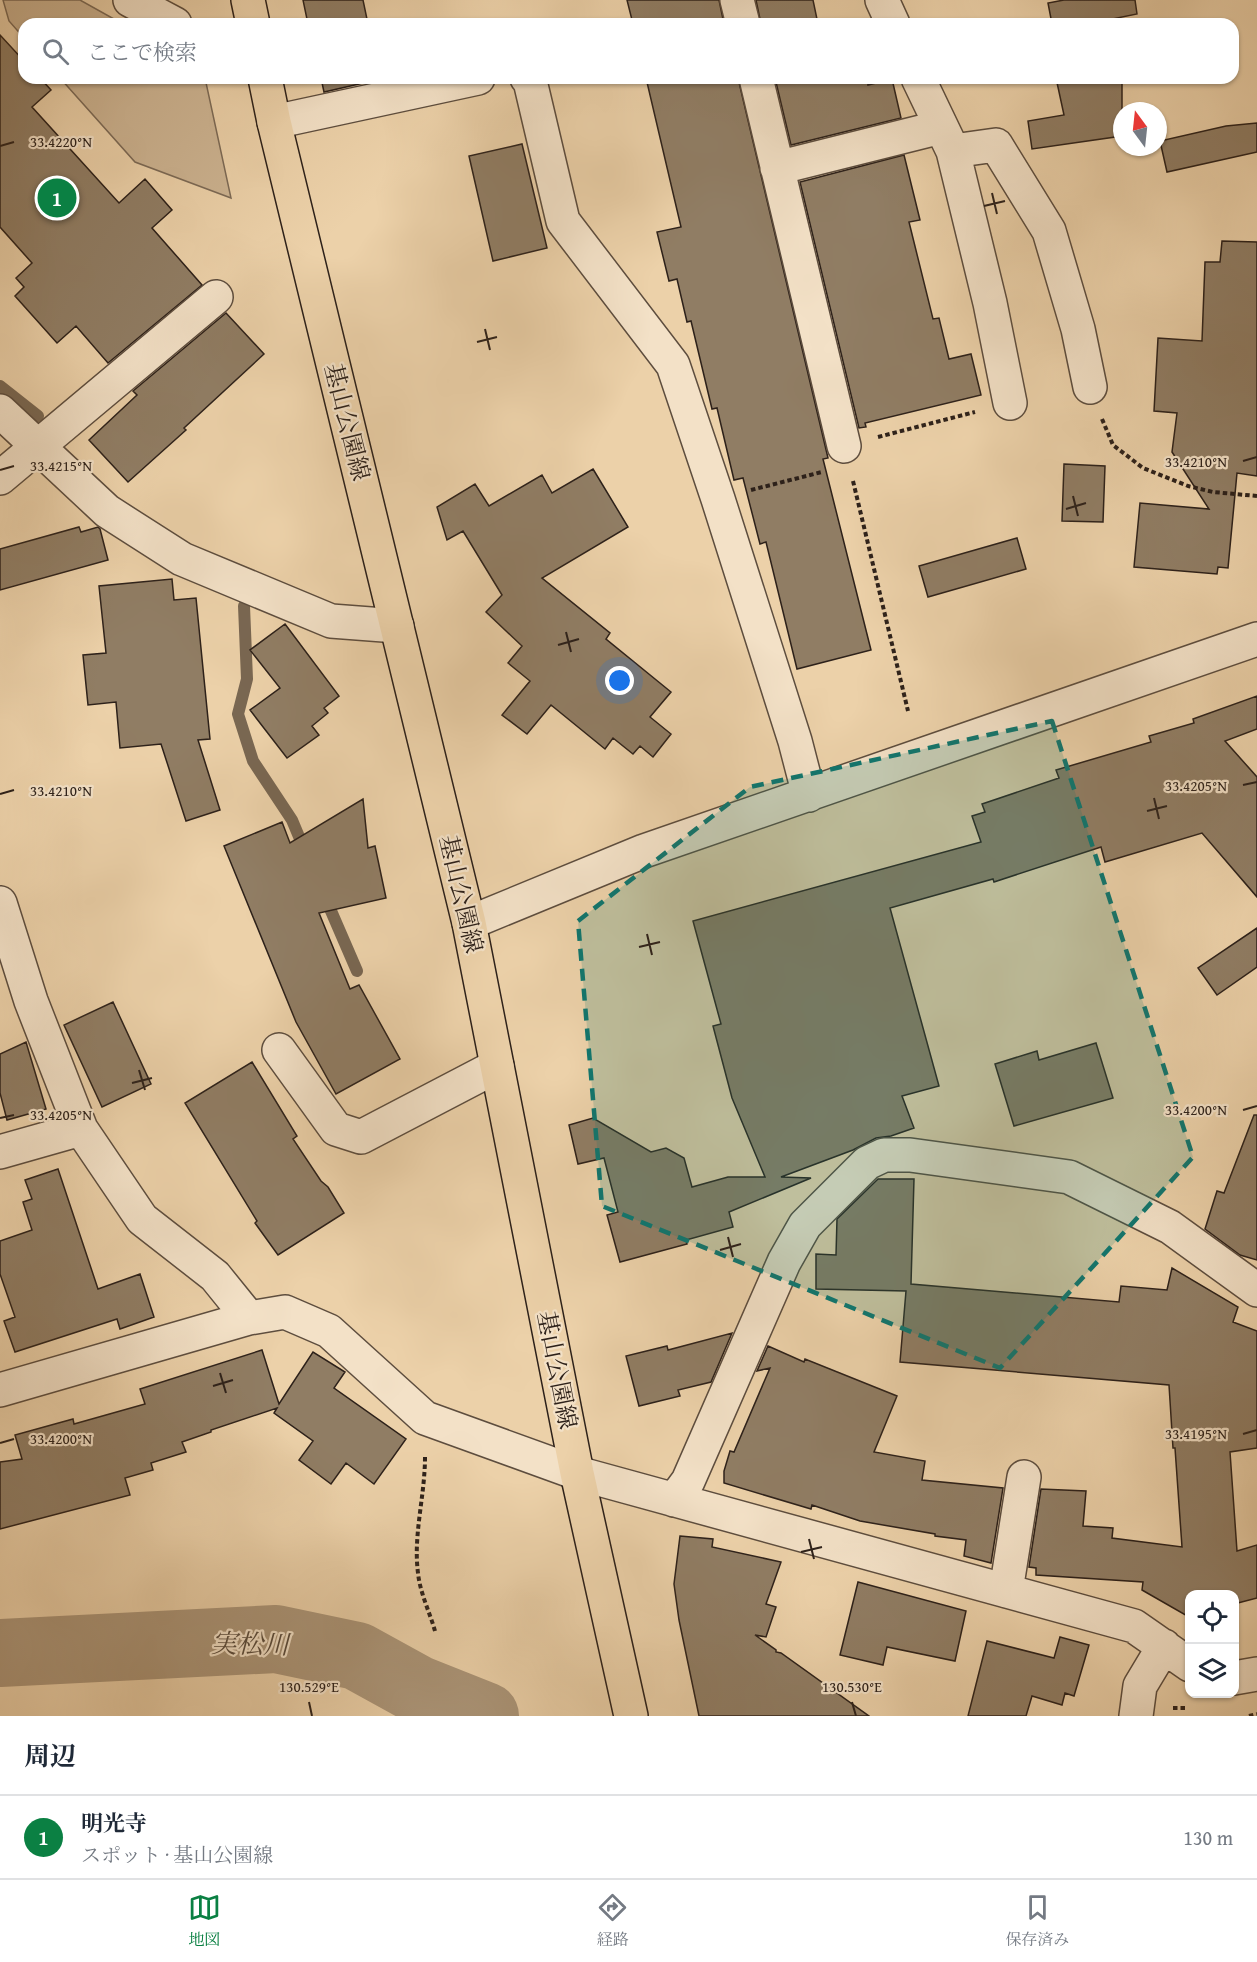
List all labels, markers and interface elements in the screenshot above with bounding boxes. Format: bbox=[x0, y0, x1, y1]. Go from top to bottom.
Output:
search box bbox=[18, 18, 1239, 84]
icon: search bbox=[39, 35, 72, 68]
text: ここで検索 bbox=[87, 36, 197, 68]
north arrow bbox=[1113, 102, 1167, 156]
text: 33.4220°N bbox=[30, 131, 92, 152]
pin: 1 bbox=[38, 176, 76, 220]
street label: 基山公園線 bbox=[316, 359, 379, 484]
text: 33.4210°N bbox=[1165, 451, 1227, 472]
text: 33.4215°N bbox=[30, 455, 92, 476]
your location bbox=[605, 666, 634, 695]
text: 33.4205°N bbox=[1165, 775, 1227, 796]
text: 33.4210°N bbox=[30, 780, 92, 801]
street label: 基山公園線 bbox=[431, 831, 492, 956]
text: 33.4200°N bbox=[1165, 1099, 1227, 1120]
text: 33.4205°N bbox=[30, 1104, 92, 1125]
street label: 基山公園線 bbox=[529, 1308, 586, 1432]
text: 33.4195°N bbox=[1165, 1423, 1227, 1444]
text: 33.4200°N bbox=[30, 1428, 92, 1449]
map controls bbox=[1185, 1590, 1239, 1698]
button: locate bbox=[1185, 1590, 1239, 1644]
water label: 実松川 bbox=[211, 1623, 292, 1664]
button: layers bbox=[1185, 1644, 1239, 1698]
text: 130.529°E bbox=[279, 1676, 339, 1697]
text: 130.530°E bbox=[822, 1676, 882, 1697]
text: 周辺 bbox=[24, 1736, 76, 1775]
text: 明光寺 bbox=[81, 1807, 147, 1839]
text: 1 bbox=[38, 1823, 49, 1852]
text: 130 m bbox=[1183, 1823, 1233, 1852]
text: スポット · 基山公園線 bbox=[81, 1840, 273, 1869]
tab: 地図 bbox=[188, 1891, 221, 1951]
tab: 経路 bbox=[596, 1891, 629, 1951]
tab: 保存済み bbox=[1005, 1891, 1069, 1951]

